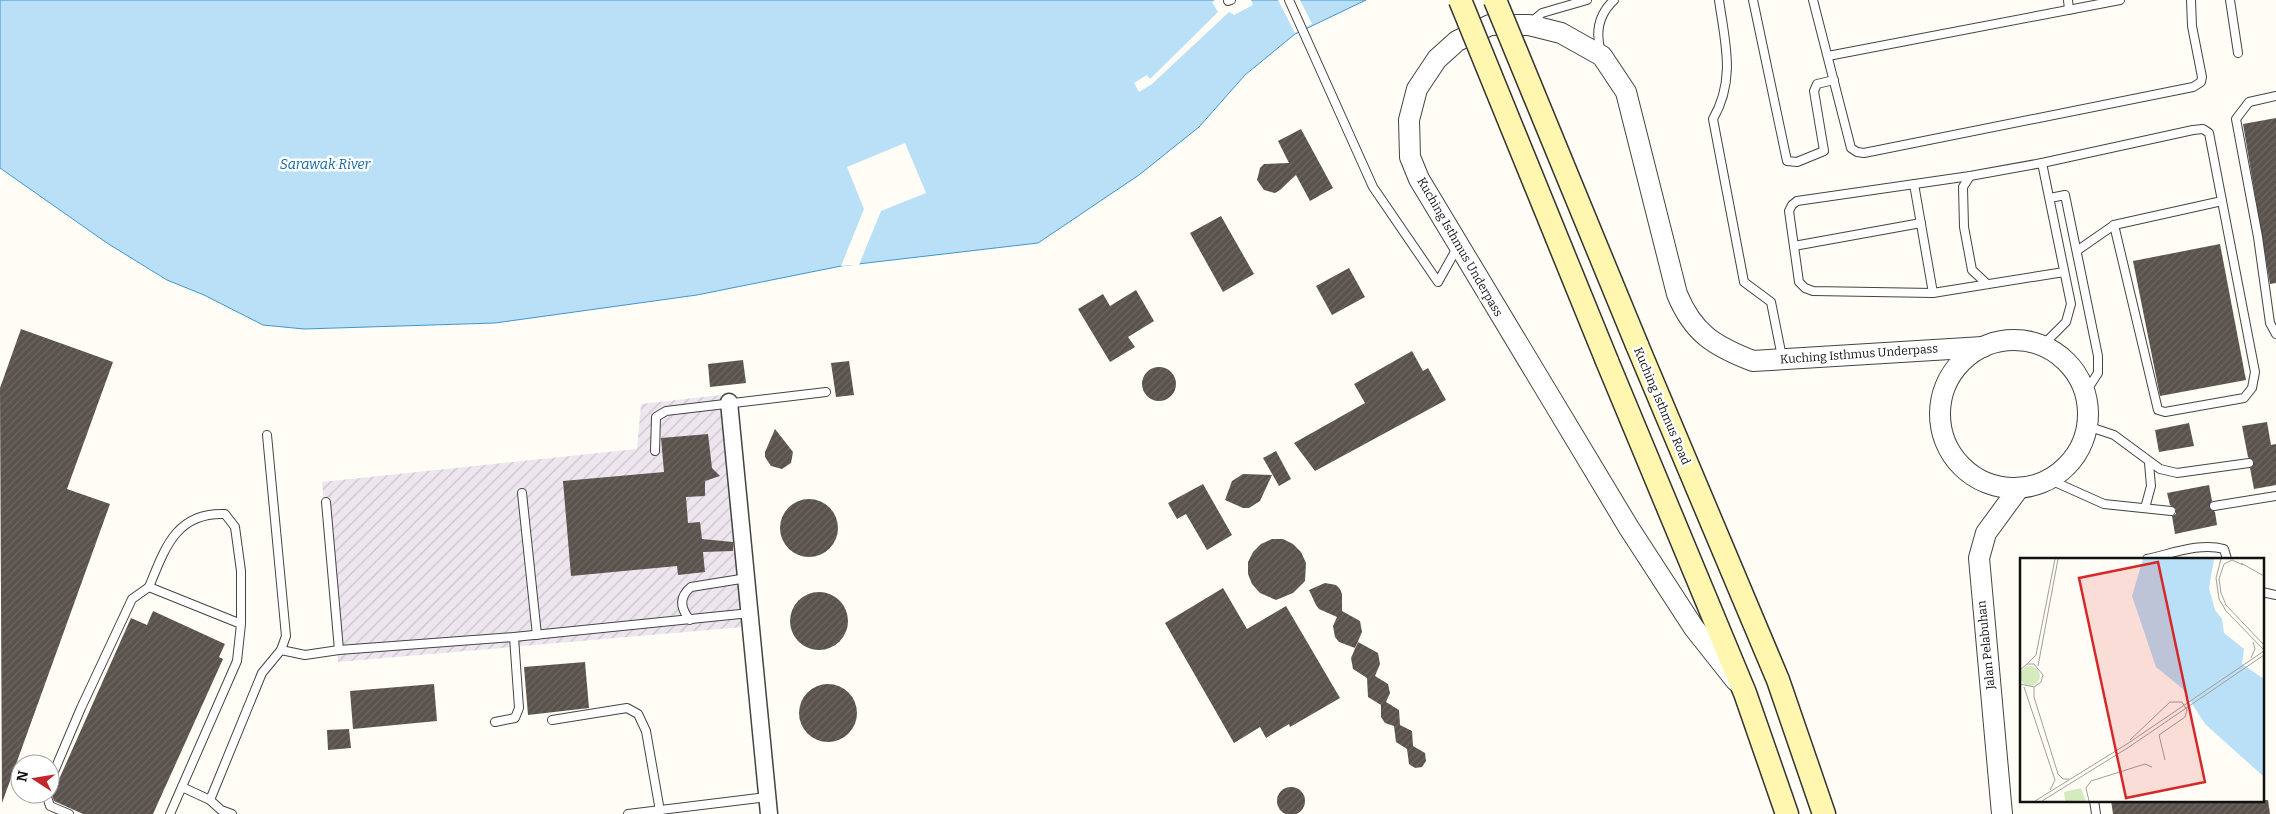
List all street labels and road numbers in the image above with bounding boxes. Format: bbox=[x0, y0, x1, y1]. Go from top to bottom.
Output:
street label: Kuching Isthmus Underpass bbox=[1414, 175, 1506, 319]
street label: Kuching Isthmus Underpass bbox=[1780, 341, 1939, 367]
street label: Kuching Isthmus Road bbox=[1631, 345, 1693, 467]
street label: Jalan Pelabuhan bbox=[1974, 599, 1998, 691]

